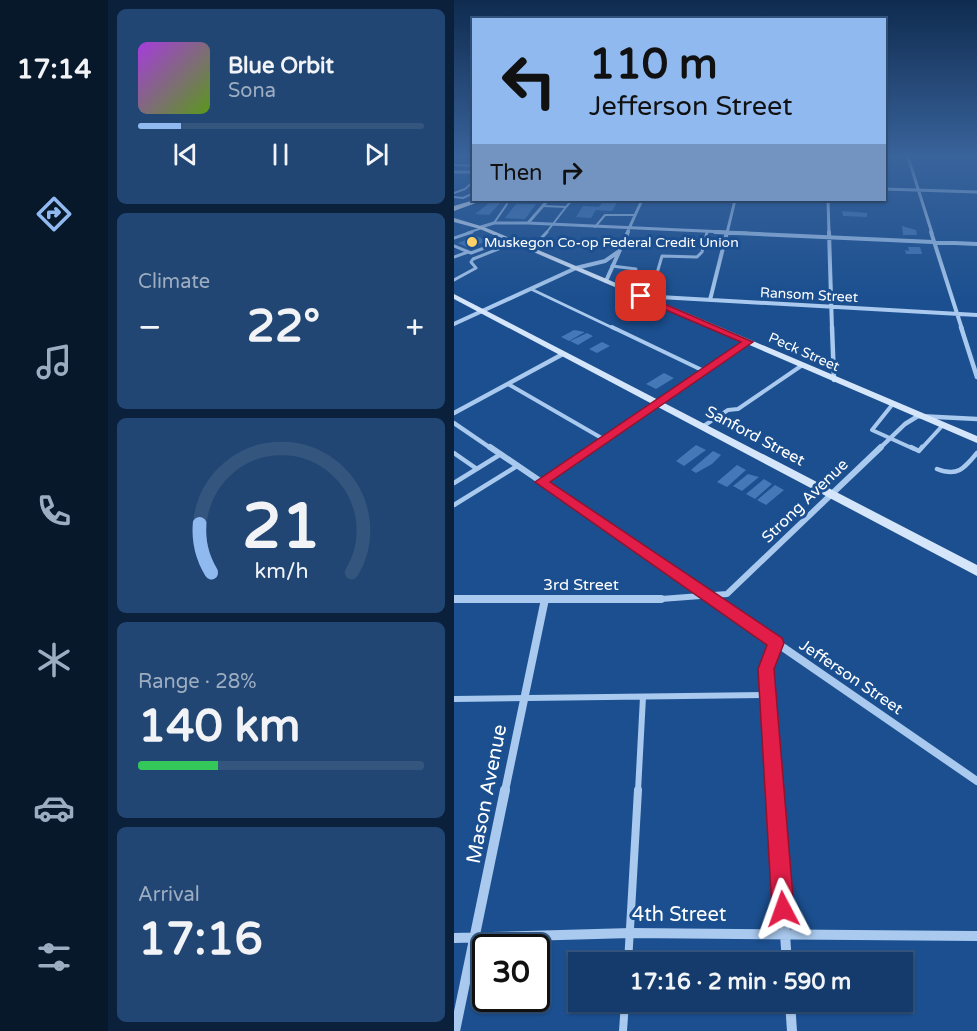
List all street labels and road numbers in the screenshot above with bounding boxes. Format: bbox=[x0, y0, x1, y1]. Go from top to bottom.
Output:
street label: Ransom Street bbox=[760, 284, 859, 306]
street label: Peck Street bbox=[766, 329, 843, 375]
street label: Sanford Street bbox=[702, 401, 808, 471]
street label: Strong Avenue bbox=[758, 455, 852, 547]
street label: 3rd Street bbox=[543, 575, 619, 595]
street label: Jefferson Street bbox=[795, 635, 907, 719]
street label: Mason Avenue bbox=[462, 722, 512, 866]
street label: 4th Street bbox=[632, 903, 727, 927]

